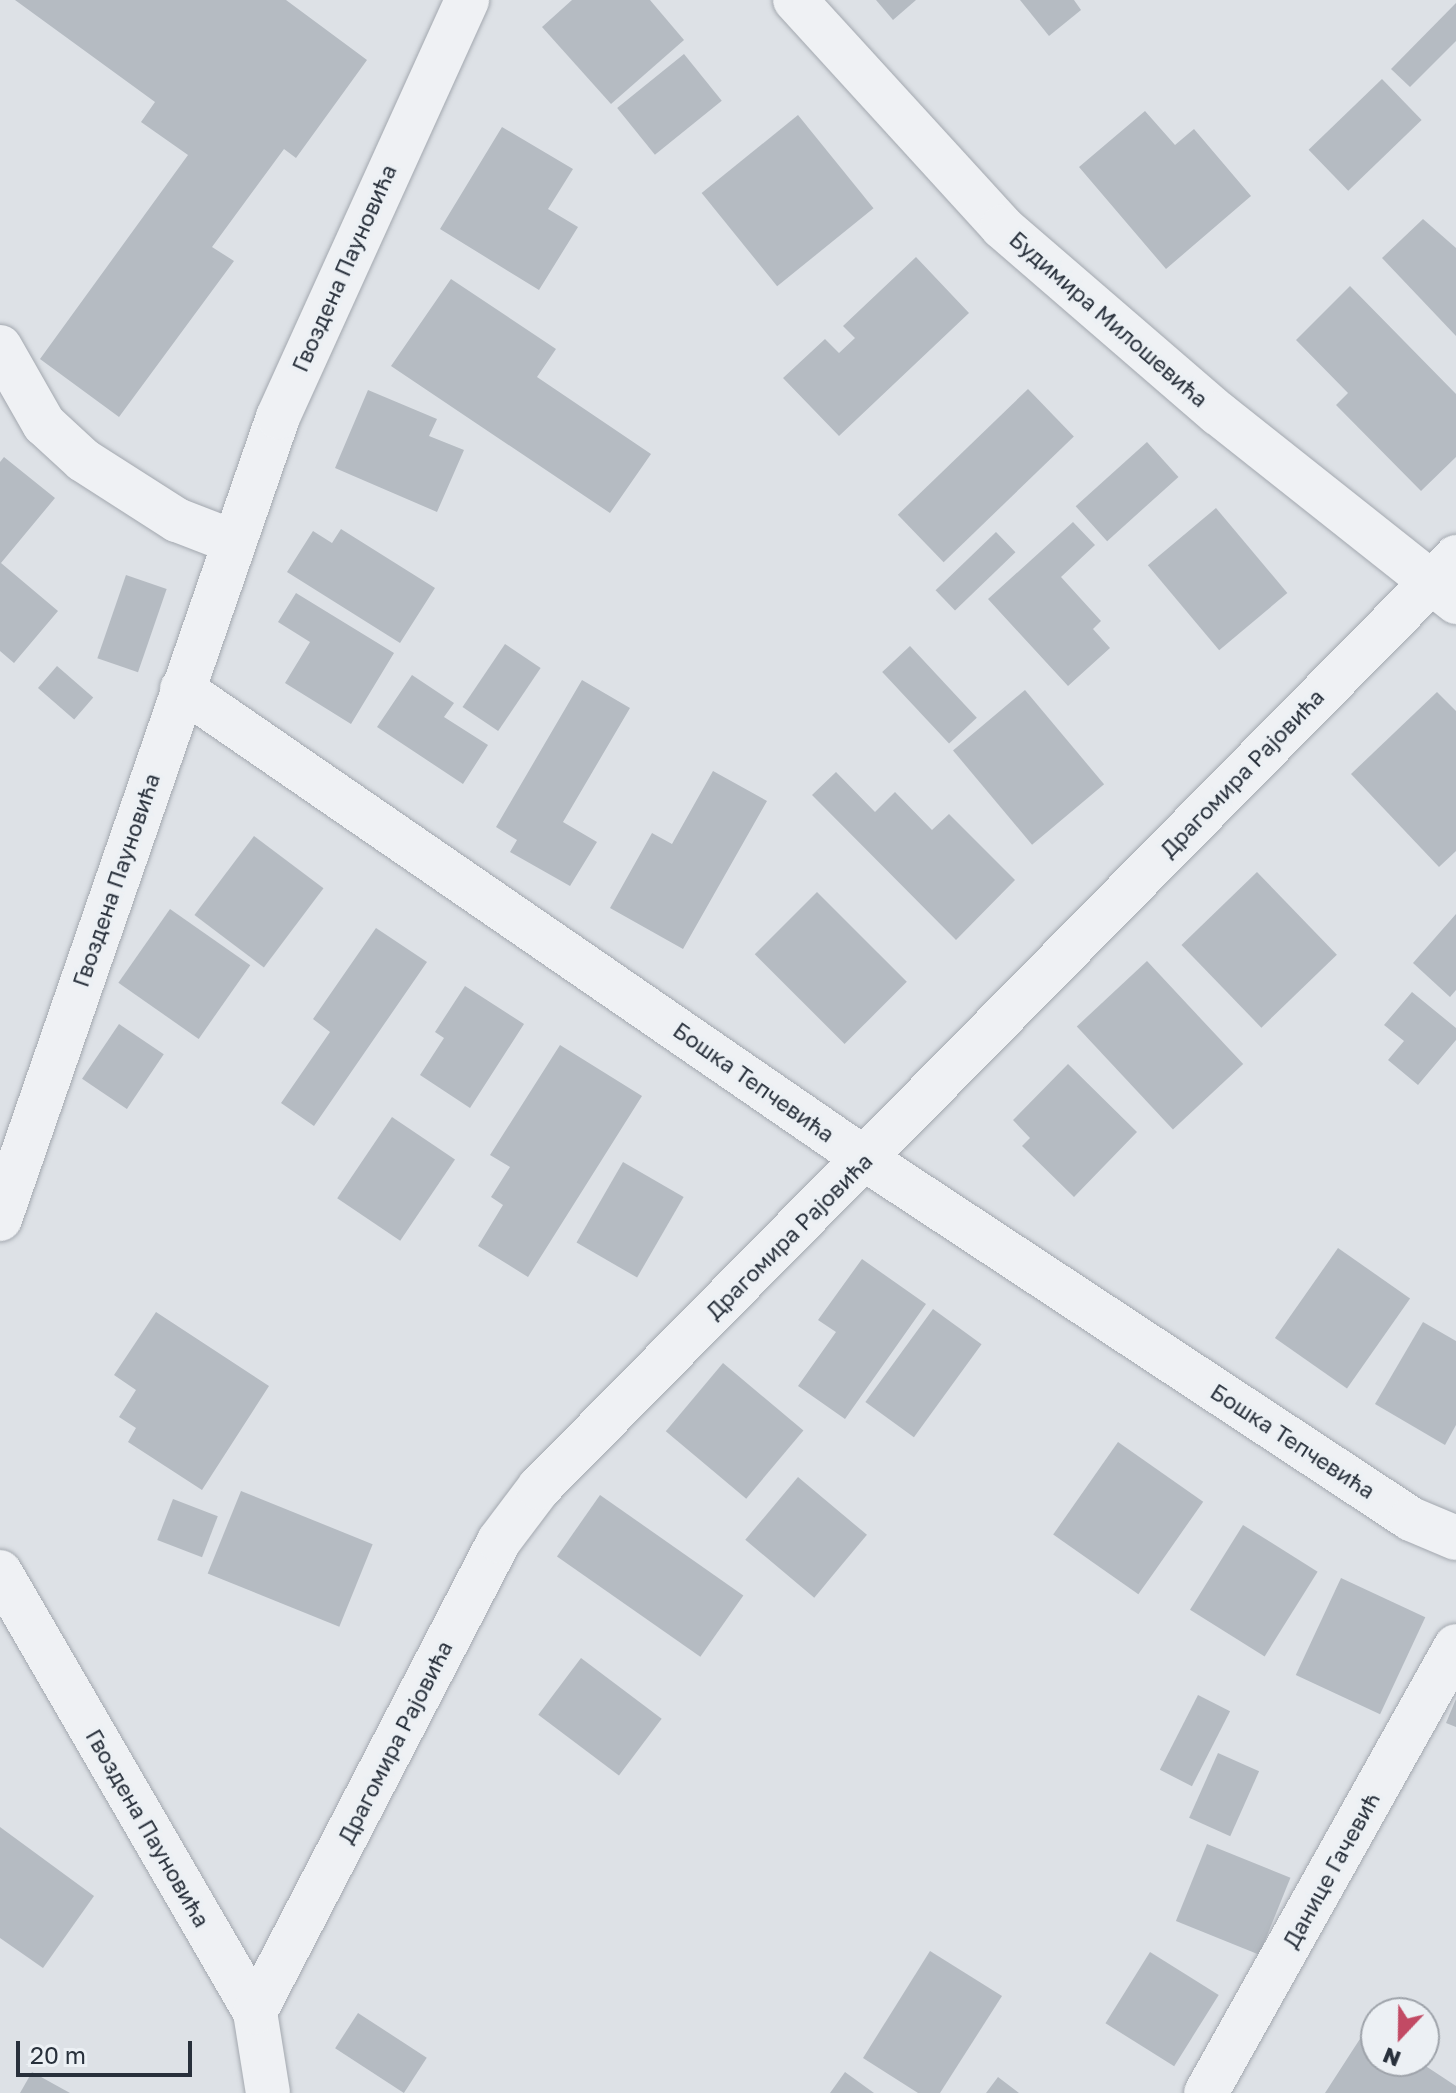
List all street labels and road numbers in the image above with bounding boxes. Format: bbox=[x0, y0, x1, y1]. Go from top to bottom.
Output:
street label: Гвоздена Пауновића bbox=[286, 160, 402, 376]
street label: Будимира Милошевића bbox=[1004, 226, 1214, 412]
street label: Драгомира Рајовића bbox=[1155, 683, 1329, 863]
street label: Гвоздена Пауновића bbox=[67, 770, 165, 990]
street label: Бошка Тепчевића bbox=[668, 1017, 840, 1147]
street label: Драгомира Рајовића bbox=[701, 1148, 877, 1324]
street label: Бошка Тепчевића bbox=[1206, 1378, 1380, 1504]
street label: Драгомира Рајовића bbox=[332, 1636, 458, 1848]
street label: Гвоздена Пауновића bbox=[81, 1724, 215, 1932]
street label: Данице Гачевић bbox=[1277, 1787, 1385, 1953]

